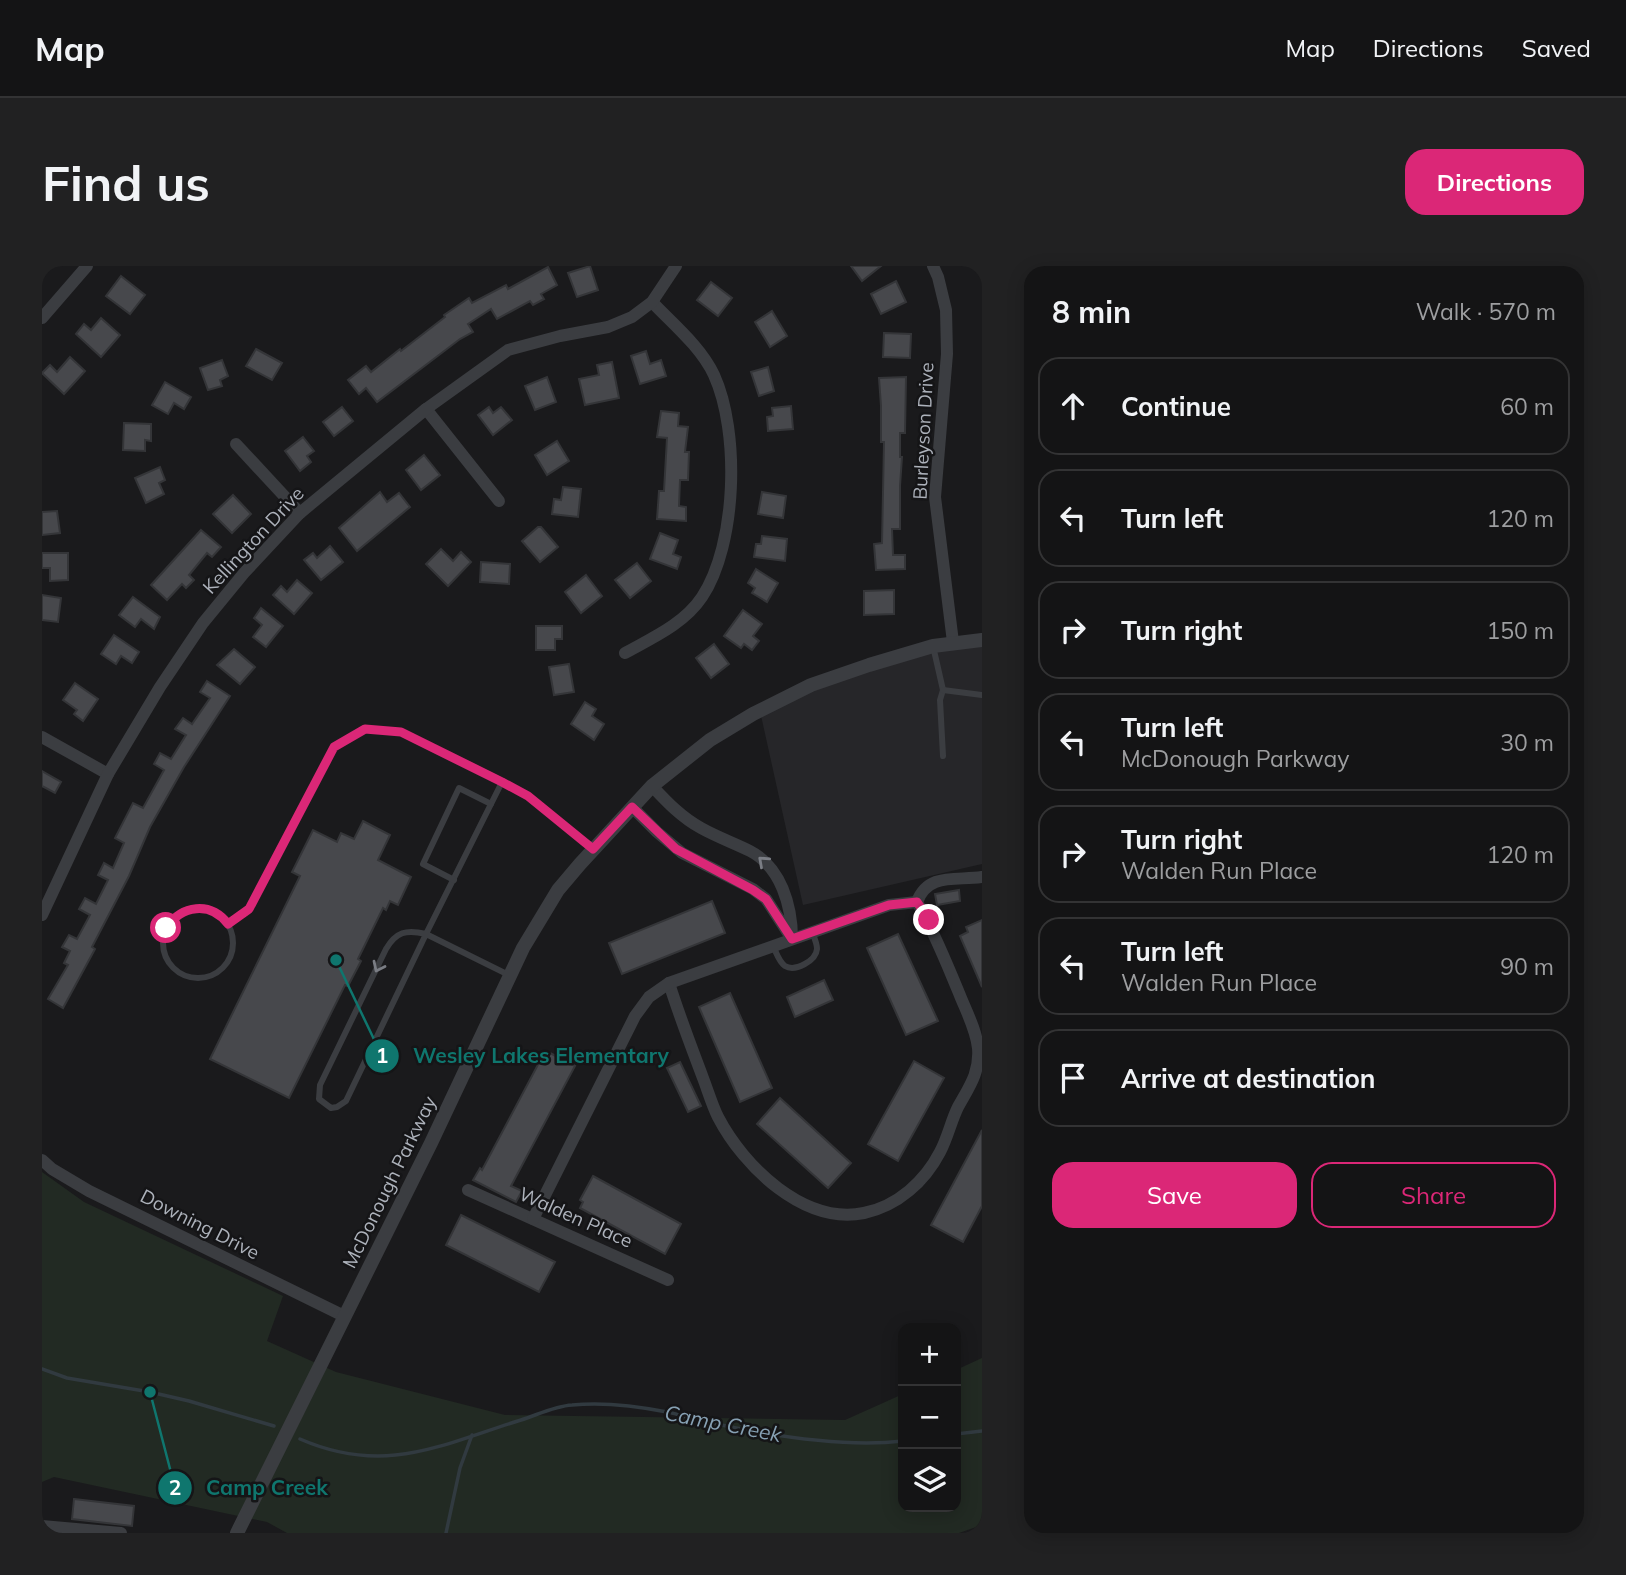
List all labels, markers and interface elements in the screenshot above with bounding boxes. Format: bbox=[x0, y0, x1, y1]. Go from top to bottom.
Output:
text: Map bbox=[35, 28, 105, 69]
text: Map bbox=[1285, 33, 1335, 63]
text: Directions bbox=[1373, 33, 1484, 63]
text: Saved bbox=[1522, 33, 1591, 63]
button: Directions bbox=[1405, 149, 1584, 215]
text: Find us bbox=[42, 152, 210, 213]
text: 8 min bbox=[1052, 293, 1131, 331]
text: Walk · 570 m bbox=[1416, 297, 1556, 326]
street label: Burleyson Drive bbox=[907, 362, 939, 500]
icon: ahead bbox=[1054, 387, 1092, 425]
text: Continue bbox=[1121, 390, 1231, 423]
text: 60 m bbox=[1500, 392, 1554, 421]
street label: Kellington Drive bbox=[197, 481, 309, 599]
icon: left bbox=[1054, 499, 1092, 537]
text: Turn left bbox=[1121, 502, 1223, 535]
text: 120 m bbox=[1486, 504, 1554, 533]
icon: right bbox=[1054, 611, 1092, 649]
text: Turn right bbox=[1121, 614, 1242, 647]
text: 150 m bbox=[1486, 616, 1554, 645]
text: Turn left bbox=[1121, 711, 1223, 744]
icon: left bbox=[1054, 723, 1092, 761]
text: 30 m bbox=[1500, 728, 1554, 757]
text: McDonough Parkway bbox=[1121, 744, 1349, 773]
text: Turn right bbox=[1121, 823, 1242, 856]
icon: right bbox=[1054, 835, 1092, 873]
text: 120 m bbox=[1486, 840, 1554, 869]
text: Walden Run Place bbox=[1121, 856, 1317, 885]
one-way arrow bbox=[759, 857, 772, 869]
route end bbox=[913, 904, 944, 935]
route start bbox=[150, 912, 181, 943]
text: Turn left bbox=[1121, 935, 1223, 968]
icon: left bbox=[1054, 947, 1092, 985]
text: 90 m bbox=[1500, 952, 1554, 981]
one-way arrow bbox=[372, 960, 386, 972]
text: Walden Run Place bbox=[1121, 968, 1317, 997]
callout: Wesley Lakes Elementary bbox=[364, 1035, 683, 1077]
text: 1 bbox=[376, 1042, 388, 1068]
text: Wesley Lakes Elementary bbox=[413, 1042, 670, 1068]
icon: arrive bbox=[1054, 1059, 1092, 1097]
text: Arrive at destination bbox=[1121, 1062, 1376, 1095]
street label: McDonough Parkway bbox=[337, 1092, 441, 1272]
button: Save bbox=[1052, 1162, 1297, 1228]
button: Share bbox=[1311, 1162, 1556, 1228]
street label: Walden Place bbox=[516, 1181, 636, 1253]
street label: Downing Drive bbox=[136, 1184, 264, 1264]
map controls bbox=[898, 1323, 961, 1512]
button: + bbox=[898, 1323, 961, 1386]
button: − bbox=[898, 1386, 961, 1449]
water label: Camp Creek bbox=[662, 1399, 785, 1447]
button: layers bbox=[898, 1449, 961, 1512]
callout: Camp Creek bbox=[157, 1467, 342, 1509]
text: 2 bbox=[169, 1474, 181, 1500]
text: Camp Creek bbox=[206, 1474, 328, 1500]

